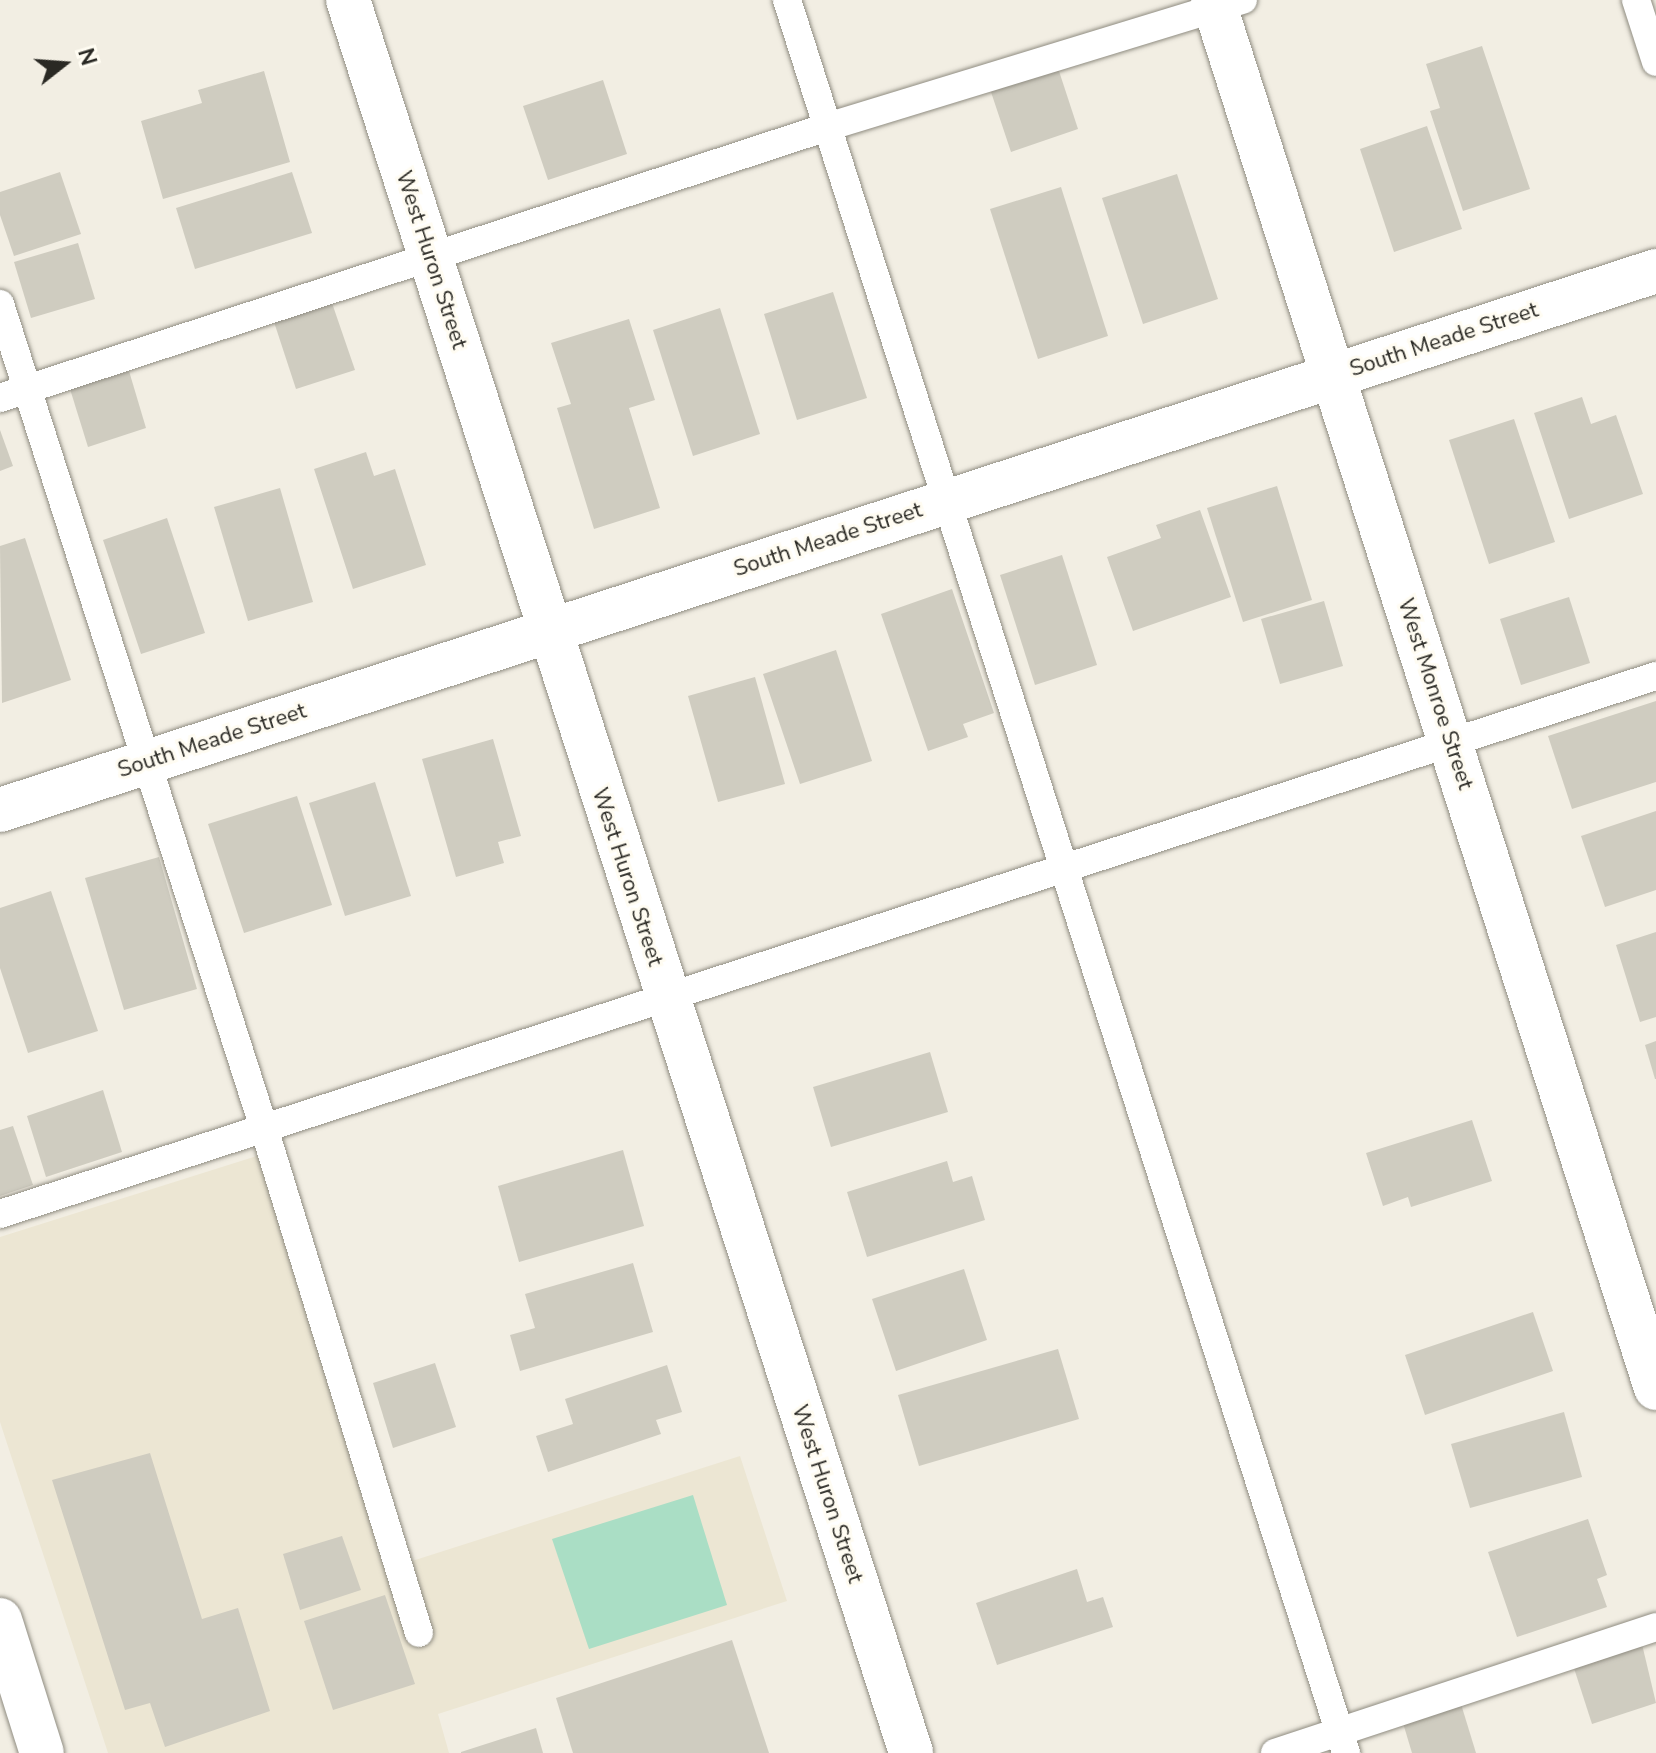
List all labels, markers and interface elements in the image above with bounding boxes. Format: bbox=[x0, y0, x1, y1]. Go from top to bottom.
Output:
north arrow bbox=[24, 24, 104, 104]
text: N bbox=[70, 45, 104, 69]
street label: West Huron Street bbox=[390, 168, 472, 352]
street label: South Meade Street bbox=[1347, 297, 1541, 383]
street label: South Meade Street bbox=[731, 497, 925, 583]
street label: West Monroe Street bbox=[1392, 595, 1478, 793]
street label: South Meade Street bbox=[115, 698, 309, 784]
street label: West Huron Street bbox=[586, 785, 668, 969]
street label: West Huron Street bbox=[786, 1402, 868, 1586]

